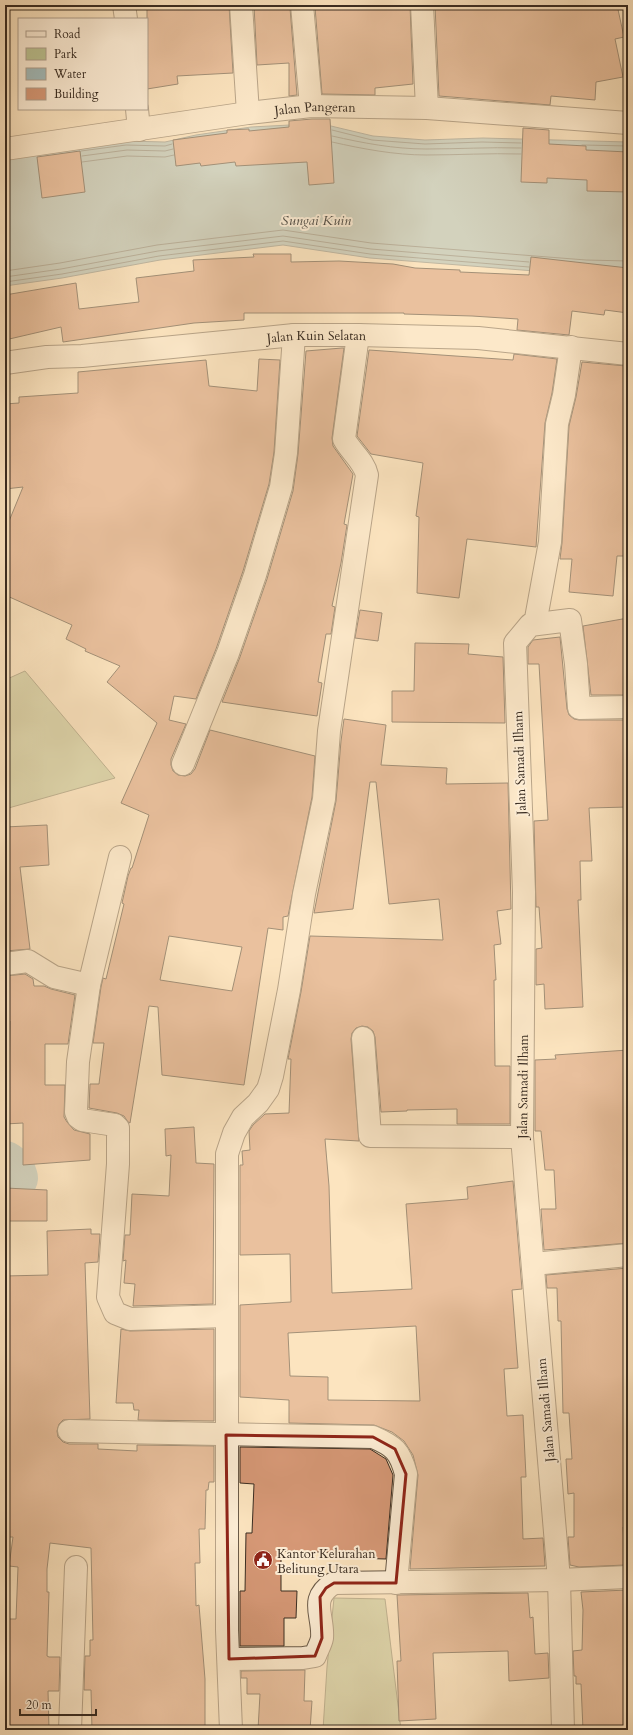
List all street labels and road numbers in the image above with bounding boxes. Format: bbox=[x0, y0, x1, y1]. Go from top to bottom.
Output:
street label: Jalan Pangeran bbox=[272, 98, 356, 120]
street label: Jalan Kuin Selatan bbox=[264, 327, 367, 348]
street label: Jalan Samadi Ilham bbox=[509, 711, 531, 817]
street label: Jalan Samadi Ilham bbox=[514, 1034, 533, 1141]
street label: Jalan Samadi Ilham bbox=[532, 1357, 560, 1465]

